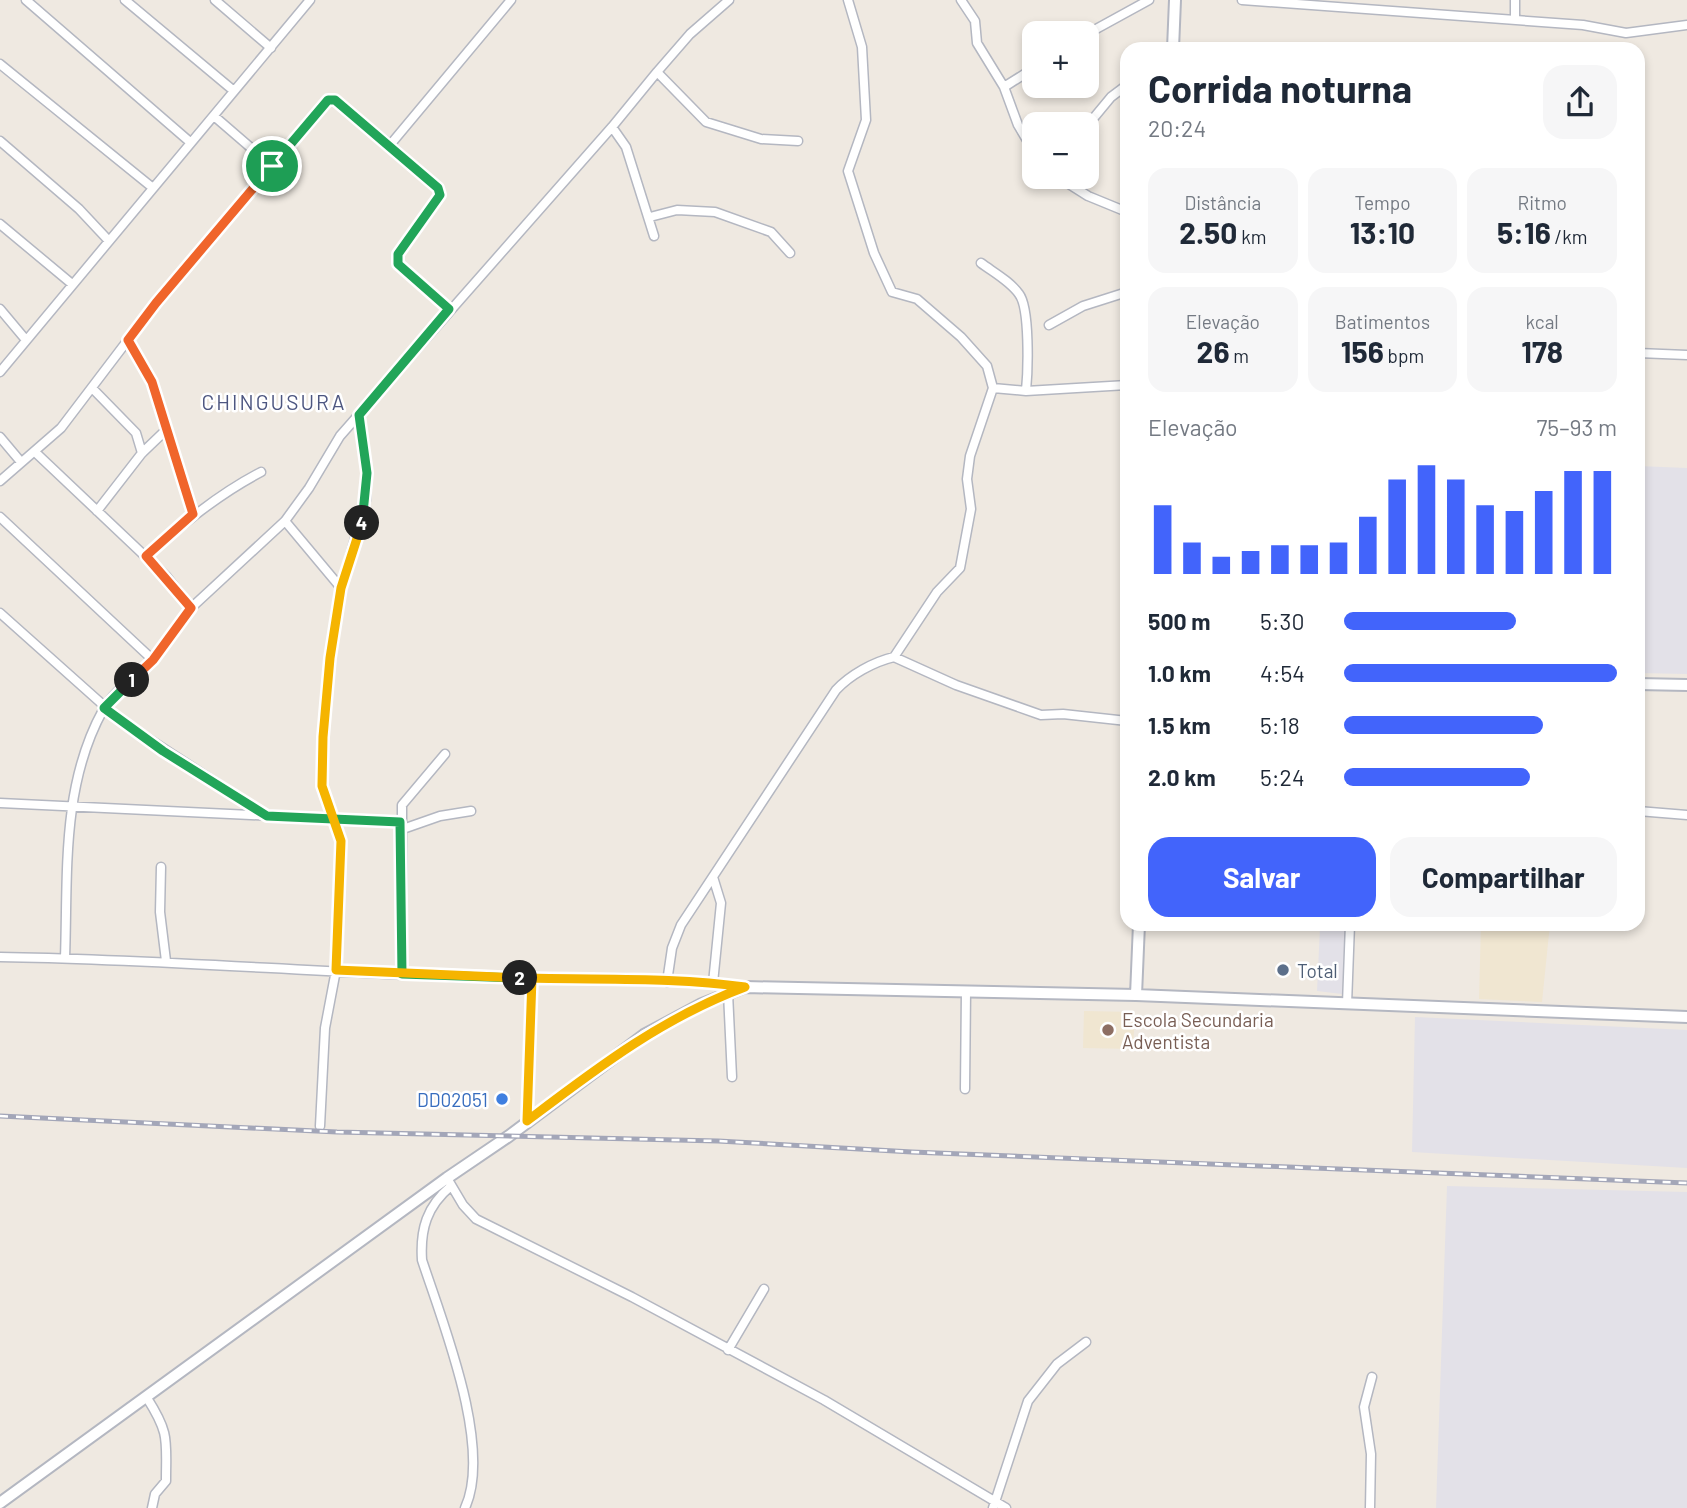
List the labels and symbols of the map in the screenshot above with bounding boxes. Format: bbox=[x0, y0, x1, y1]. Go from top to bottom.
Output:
pin bbox=[242, 136, 302, 196]
district label: CHINGUSURA bbox=[202, 389, 346, 414]
pin: 4 bbox=[344, 505, 380, 540]
pin: 1 bbox=[114, 662, 150, 698]
place label: Total bbox=[1297, 959, 1338, 982]
pin: 2 bbox=[503, 960, 538, 996]
marker: Total bbox=[1275, 962, 1291, 978]
place label: Escola Secundaria Adventista bbox=[1122, 1008, 1274, 1053]
marker: Escola Secundaria Adventista bbox=[1100, 1022, 1116, 1038]
place label: DD02051 bbox=[417, 1088, 488, 1111]
marker: DD02051 bbox=[494, 1091, 510, 1107]

